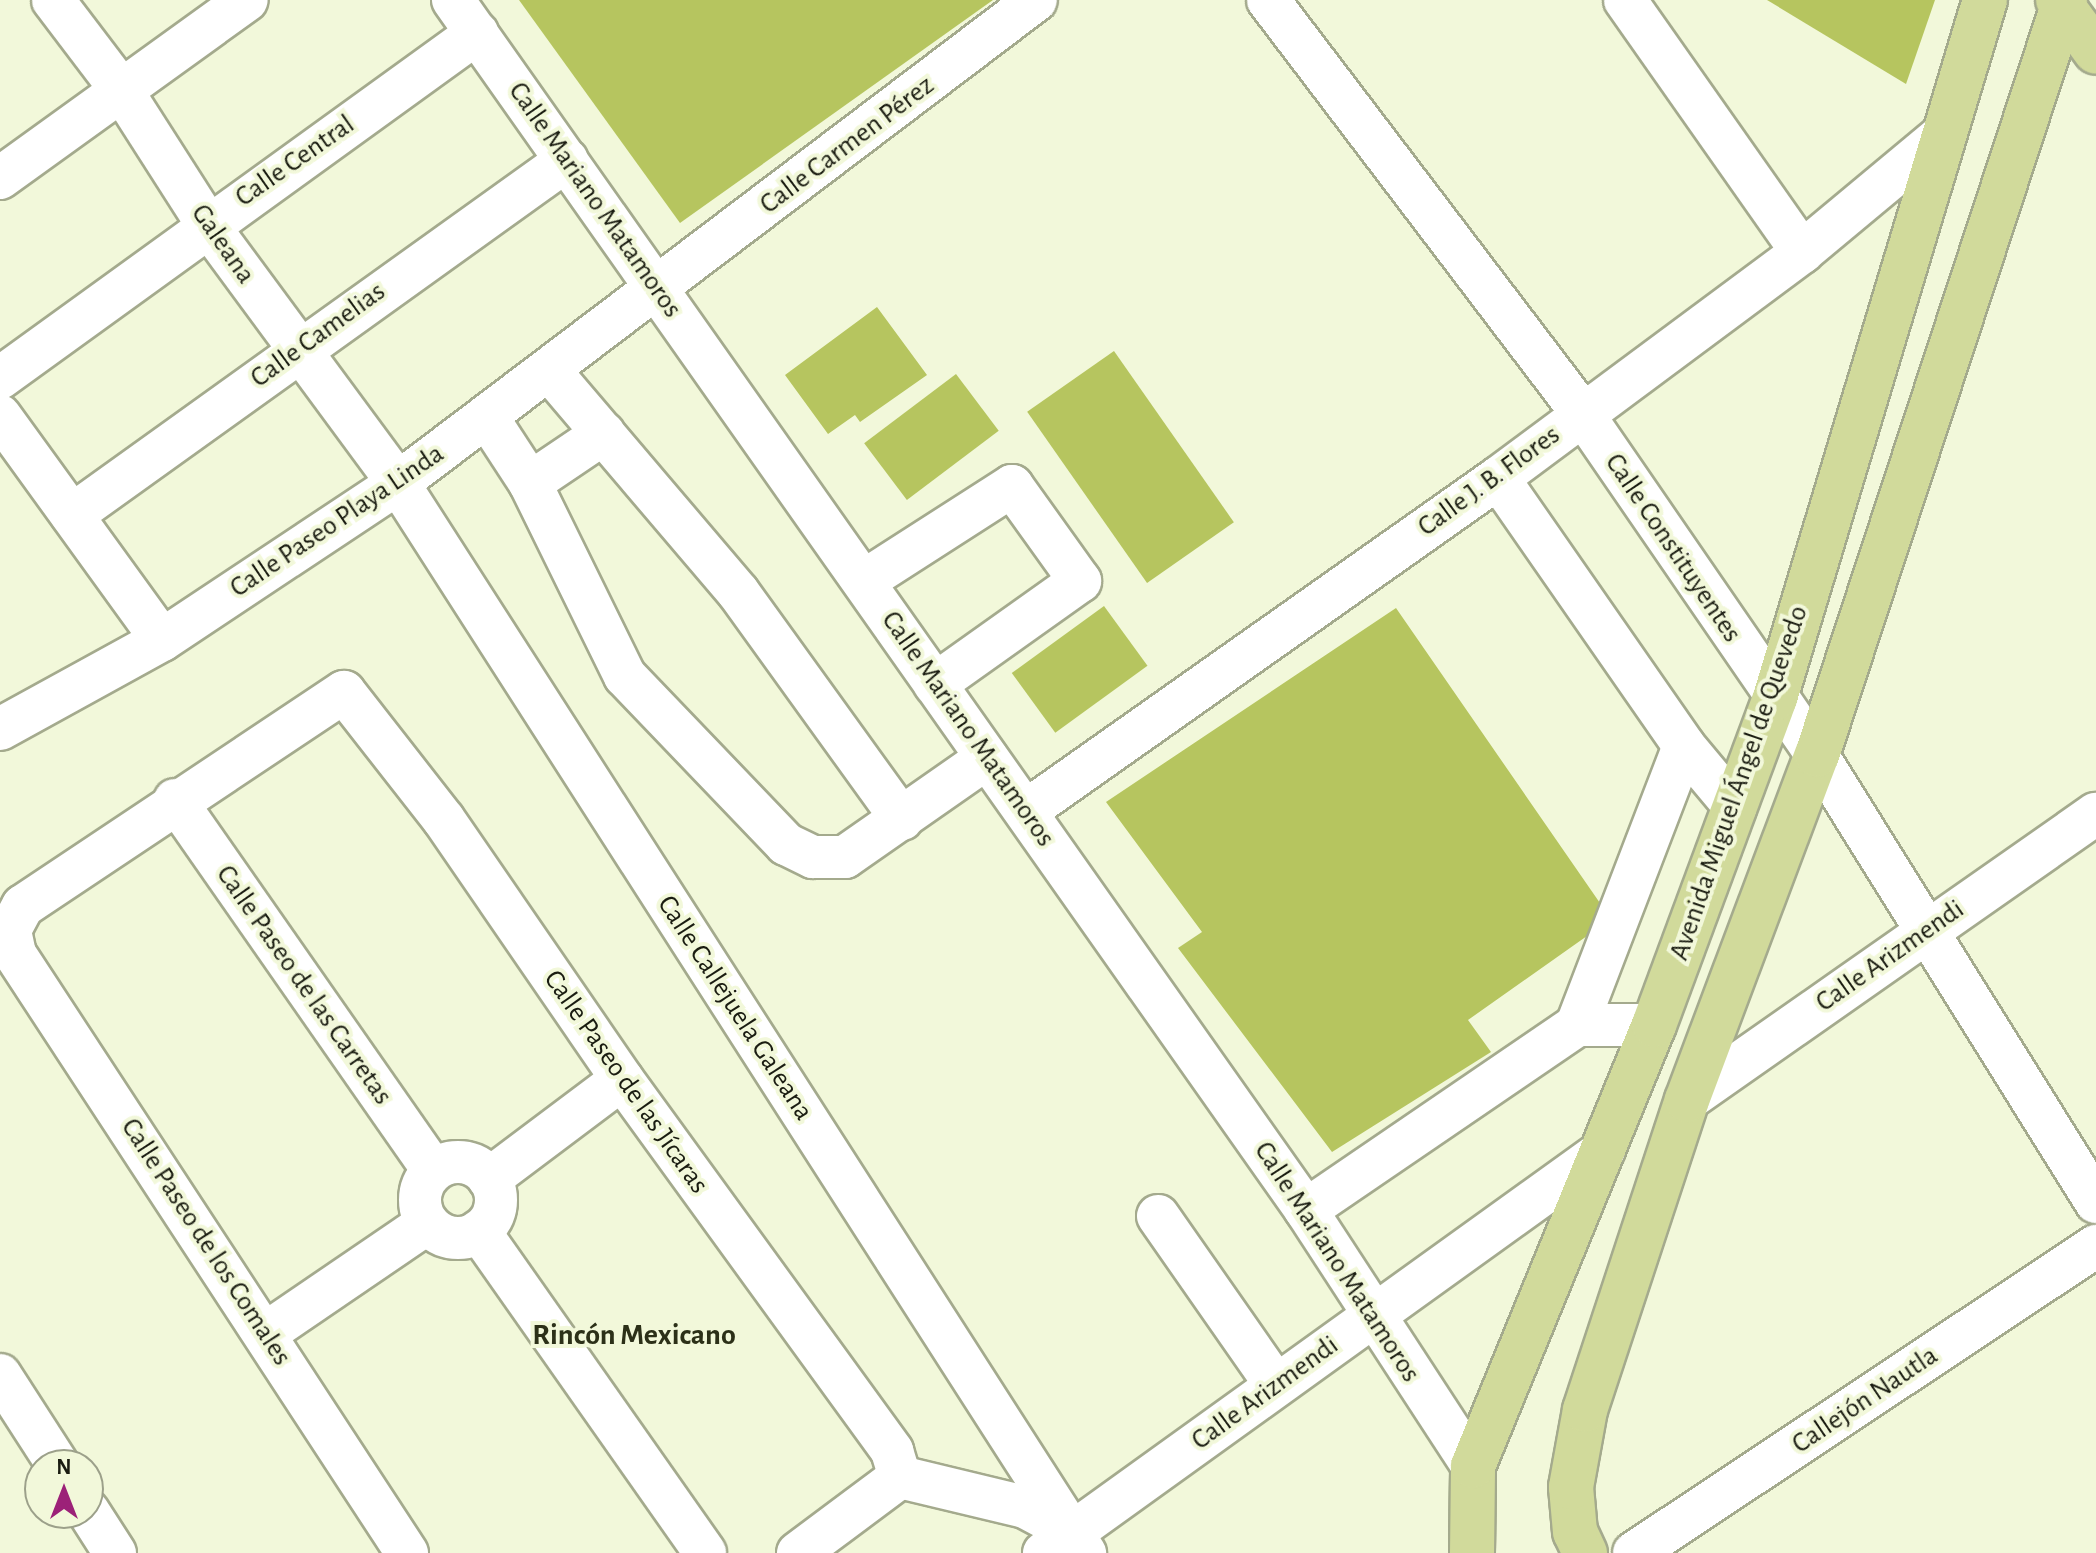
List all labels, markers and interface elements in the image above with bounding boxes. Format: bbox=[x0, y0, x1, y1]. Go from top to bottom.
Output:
street label: Calle Carmen Pérez bbox=[753, 69, 941, 221]
street label: Calle Mariano Matamoros bbox=[501, 76, 689, 324]
street label: Calle Central bbox=[229, 108, 361, 214]
street label: Galeana bbox=[184, 198, 262, 290]
street label: Calle Camelias bbox=[244, 275, 392, 395]
street label: Calle J. B. Flores bbox=[1411, 418, 1567, 544]
street label: Calle Paseo Playa Linda bbox=[224, 437, 450, 605]
street label: Calle Constituyentes bbox=[1597, 447, 1749, 649]
street label: Avenida Miguel Ángel de Quevedo bbox=[1662, 601, 1816, 965]
street label: Calle Mariano Matamoros bbox=[874, 605, 1062, 853]
street label: Calle Paseo de las Carretas bbox=[209, 859, 399, 1111]
street label: Calle Callejuela Galeana bbox=[650, 889, 820, 1127]
street label: Calle Arizmendi bbox=[1809, 893, 1971, 1019]
street label: Calle Paseo de las Jícaras bbox=[536, 964, 716, 1200]
street label: Calle Paseo de los Comales bbox=[114, 1112, 298, 1372]
street label: Calle Mariano Matamoros bbox=[1247, 1135, 1427, 1389]
district label: Rincón Mexicano bbox=[532, 1317, 736, 1353]
street label: Calle Arizmendi bbox=[1185, 1329, 1345, 1457]
street label: Callejón Nautla bbox=[1786, 1339, 1944, 1461]
north arrow bbox=[24, 1449, 104, 1529]
text: N bbox=[56, 1456, 72, 1478]

